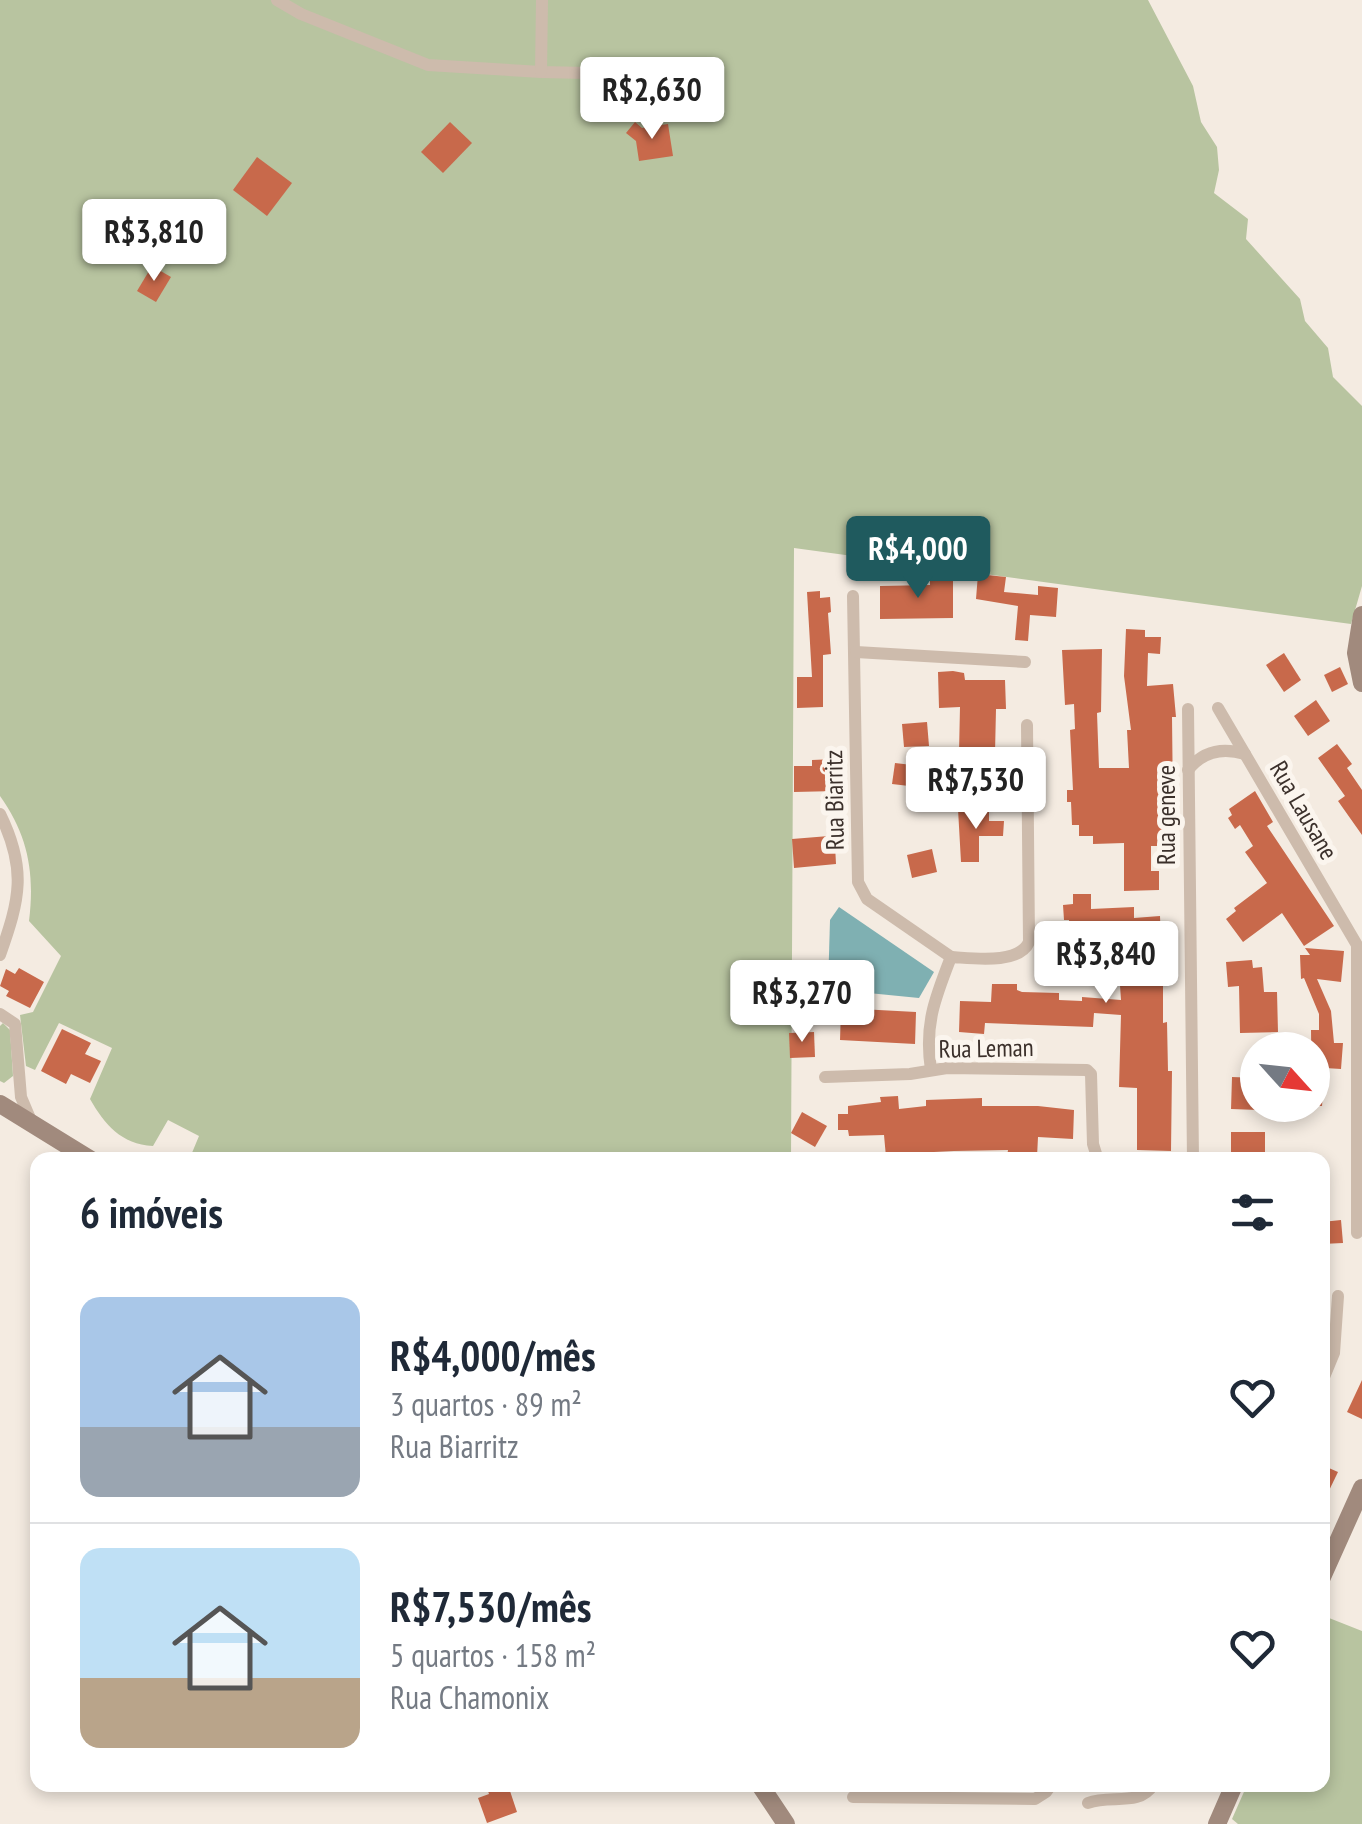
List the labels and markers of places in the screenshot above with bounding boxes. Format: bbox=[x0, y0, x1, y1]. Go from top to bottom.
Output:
pin: R$2,630 bbox=[560, 57, 744, 142]
pin: R$3,810 bbox=[62, 199, 246, 284]
pin: R$4,000 bbox=[826, 516, 1010, 601]
pin: R$7,530 bbox=[884, 747, 1068, 832]
pin: R$3,840 bbox=[1014, 921, 1198, 1006]
pin: R$3,270 bbox=[710, 960, 894, 1045]

